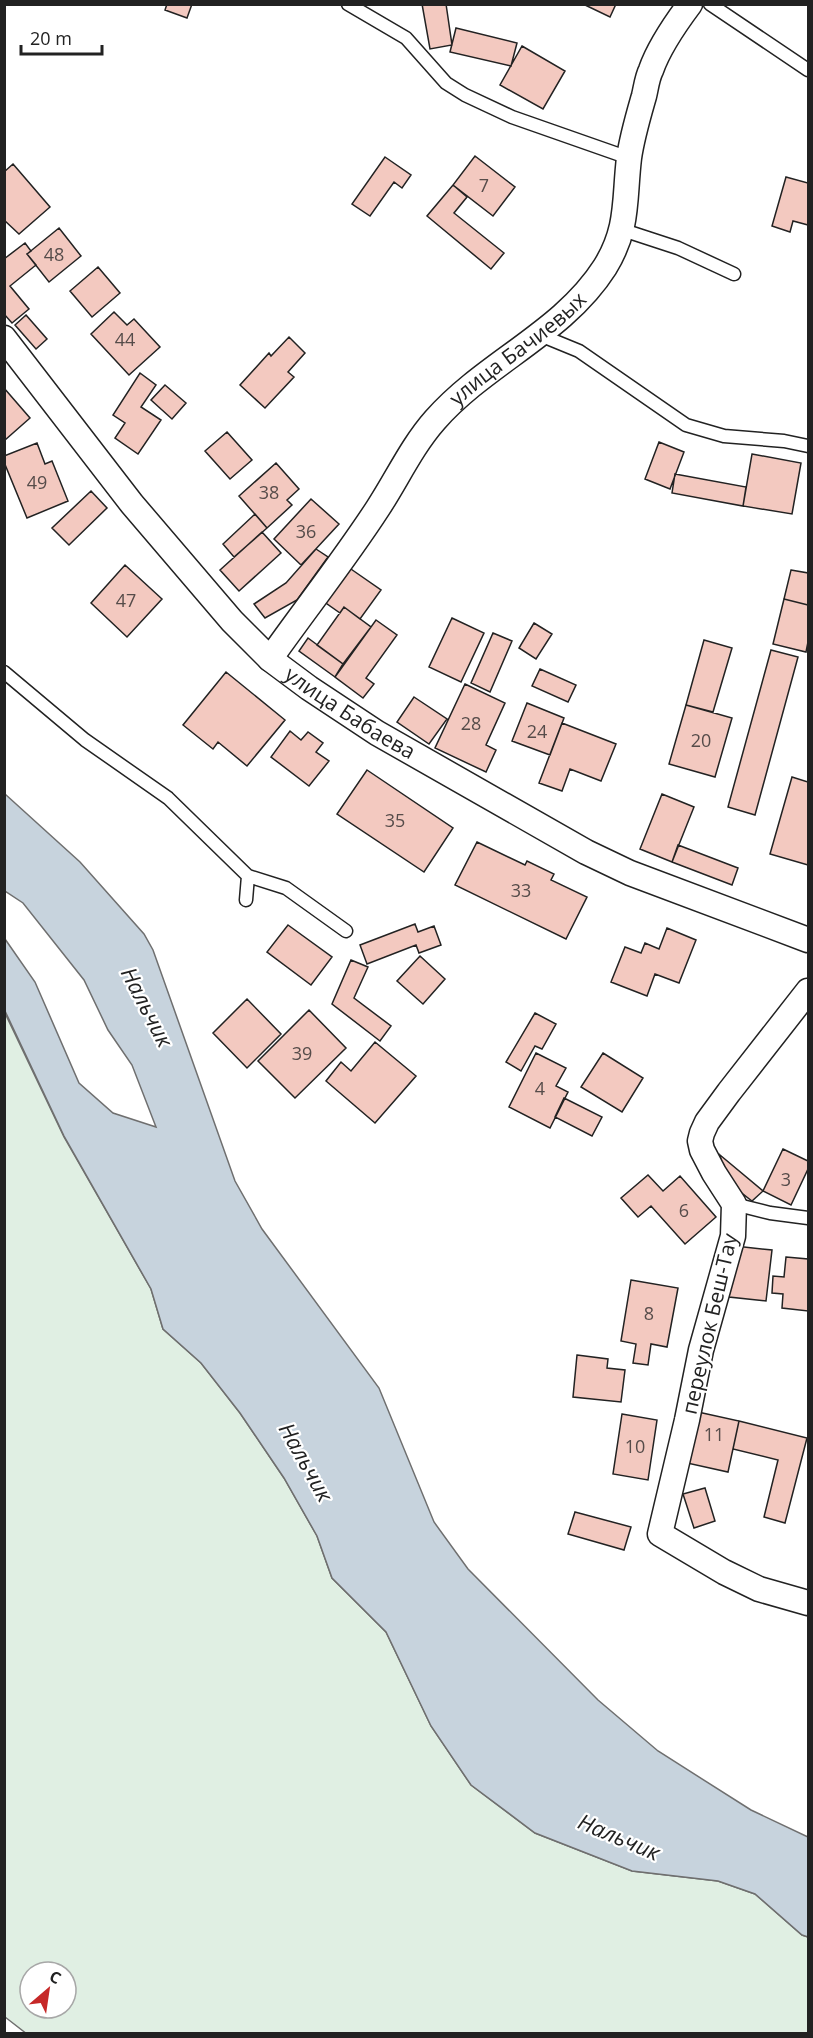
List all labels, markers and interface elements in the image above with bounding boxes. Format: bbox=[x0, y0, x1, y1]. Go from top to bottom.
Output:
scale bar bbox=[21, 18, 102, 56]
text: 20 m bbox=[30, 26, 72, 50]
house number: 7 bbox=[479, 173, 489, 197]
house number: 48 bbox=[44, 242, 64, 266]
street label: улица Бачиевых bbox=[443, 285, 592, 411]
house number: 44 bbox=[115, 327, 135, 351]
house number: 49 bbox=[27, 470, 47, 494]
house number: 38 bbox=[259, 480, 279, 504]
house number: 36 bbox=[296, 519, 316, 543]
house number: 47 bbox=[116, 588, 136, 612]
street label: улица Бабаева bbox=[279, 660, 421, 765]
house number: 28 bbox=[461, 711, 481, 735]
house number: 24 bbox=[527, 719, 547, 743]
house number: 20 bbox=[691, 728, 711, 752]
house number: 35 bbox=[385, 808, 405, 832]
house number: 33 bbox=[511, 878, 531, 902]
water label: Нальчик bbox=[115, 961, 181, 1053]
house number: 39 bbox=[292, 1041, 312, 1065]
house number: 4 bbox=[535, 1076, 545, 1100]
house number: 3 bbox=[781, 1167, 791, 1191]
house number: 6 bbox=[679, 1198, 689, 1222]
street label: переулок Беш-Тау bbox=[675, 1230, 744, 1417]
house number: 8 bbox=[644, 1301, 654, 1325]
water label: Нальчик bbox=[273, 1417, 342, 1508]
house number: 11 bbox=[704, 1422, 724, 1446]
house number: 10 bbox=[625, 1434, 645, 1458]
water label: Нальчик bbox=[574, 1805, 666, 1867]
north arrow bbox=[18, 1960, 78, 2020]
text: С bbox=[45, 1965, 65, 1989]

